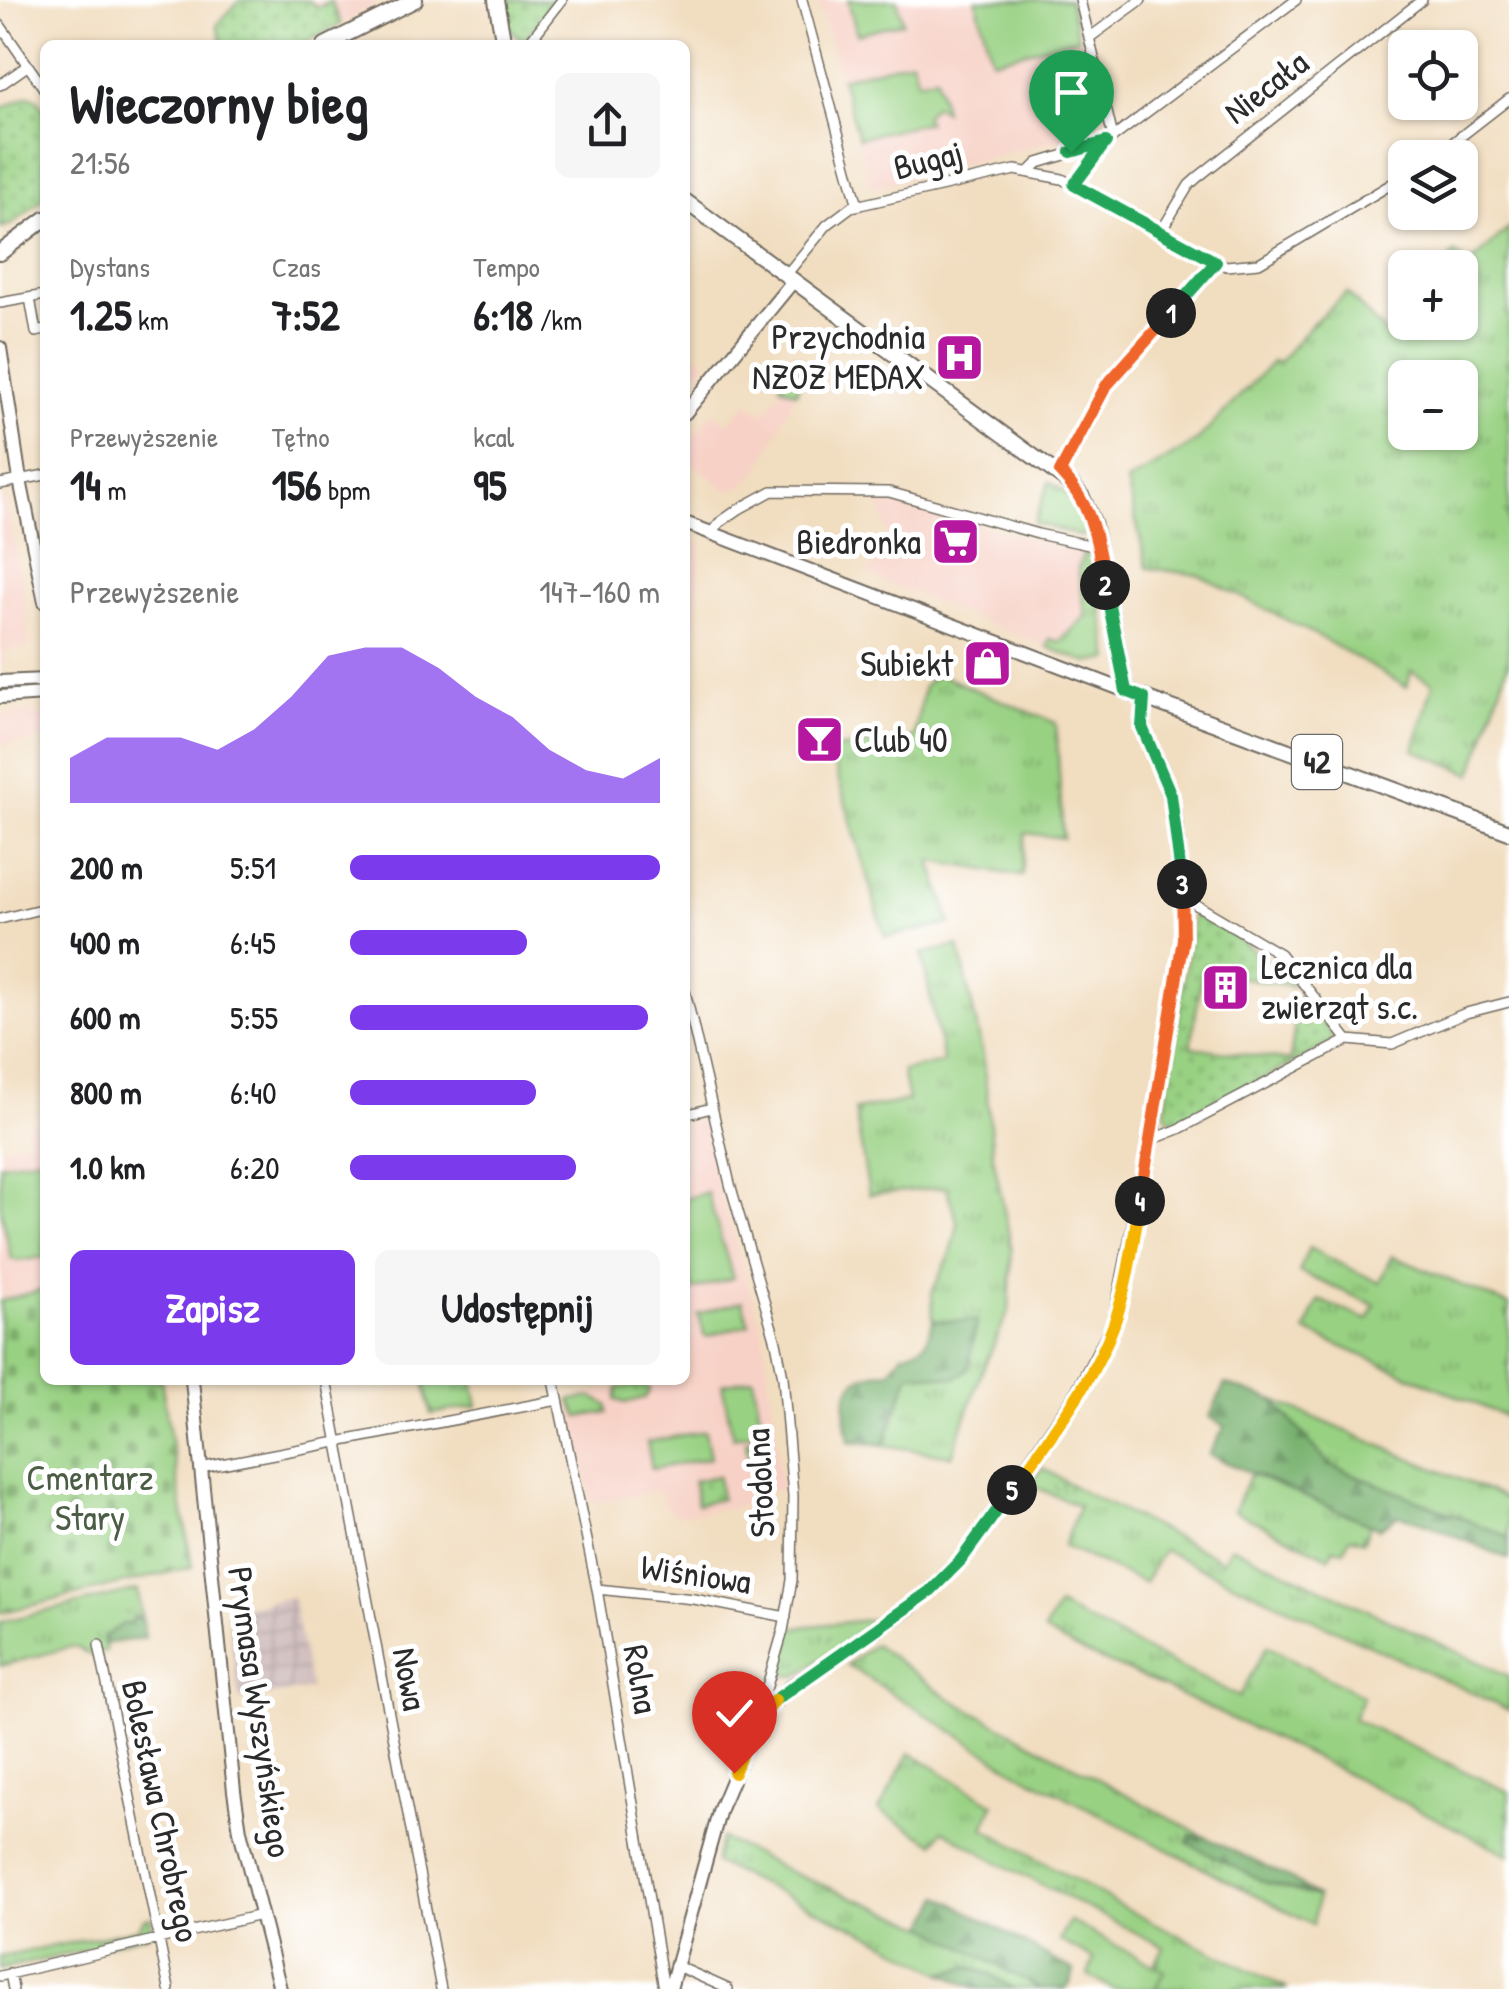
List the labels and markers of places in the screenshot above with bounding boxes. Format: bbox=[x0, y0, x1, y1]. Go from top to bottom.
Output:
pin bbox=[1029, 50, 1114, 153]
pin: 1 bbox=[1146, 288, 1196, 338]
place label: Przychodnia NZOZ MEDAX bbox=[752, 313, 925, 400]
hospital icon: Przychodnia NZOZ MEDAX bbox=[934, 331, 986, 383]
supermarket icon: Biedronka bbox=[930, 516, 982, 568]
place label: Biedronka bbox=[796, 518, 921, 565]
pin: 2 bbox=[1080, 560, 1130, 610]
shop icon: Subiekt bbox=[962, 638, 1014, 690]
place label: Subiekt bbox=[860, 640, 954, 687]
bar icon: Club 40 bbox=[793, 714, 845, 766]
place label: Club 40 bbox=[854, 716, 948, 763]
pin: 3 bbox=[1157, 859, 1207, 909]
place label: Lecznica dla zwierząt s.c. bbox=[1261, 943, 1418, 1030]
building icon: Lecznica dla zwierząt s.c. bbox=[1200, 961, 1252, 1013]
pin: 4 bbox=[1115, 1176, 1165, 1226]
pin: 5 bbox=[987, 1465, 1037, 1515]
pin bbox=[692, 1671, 777, 1774]

